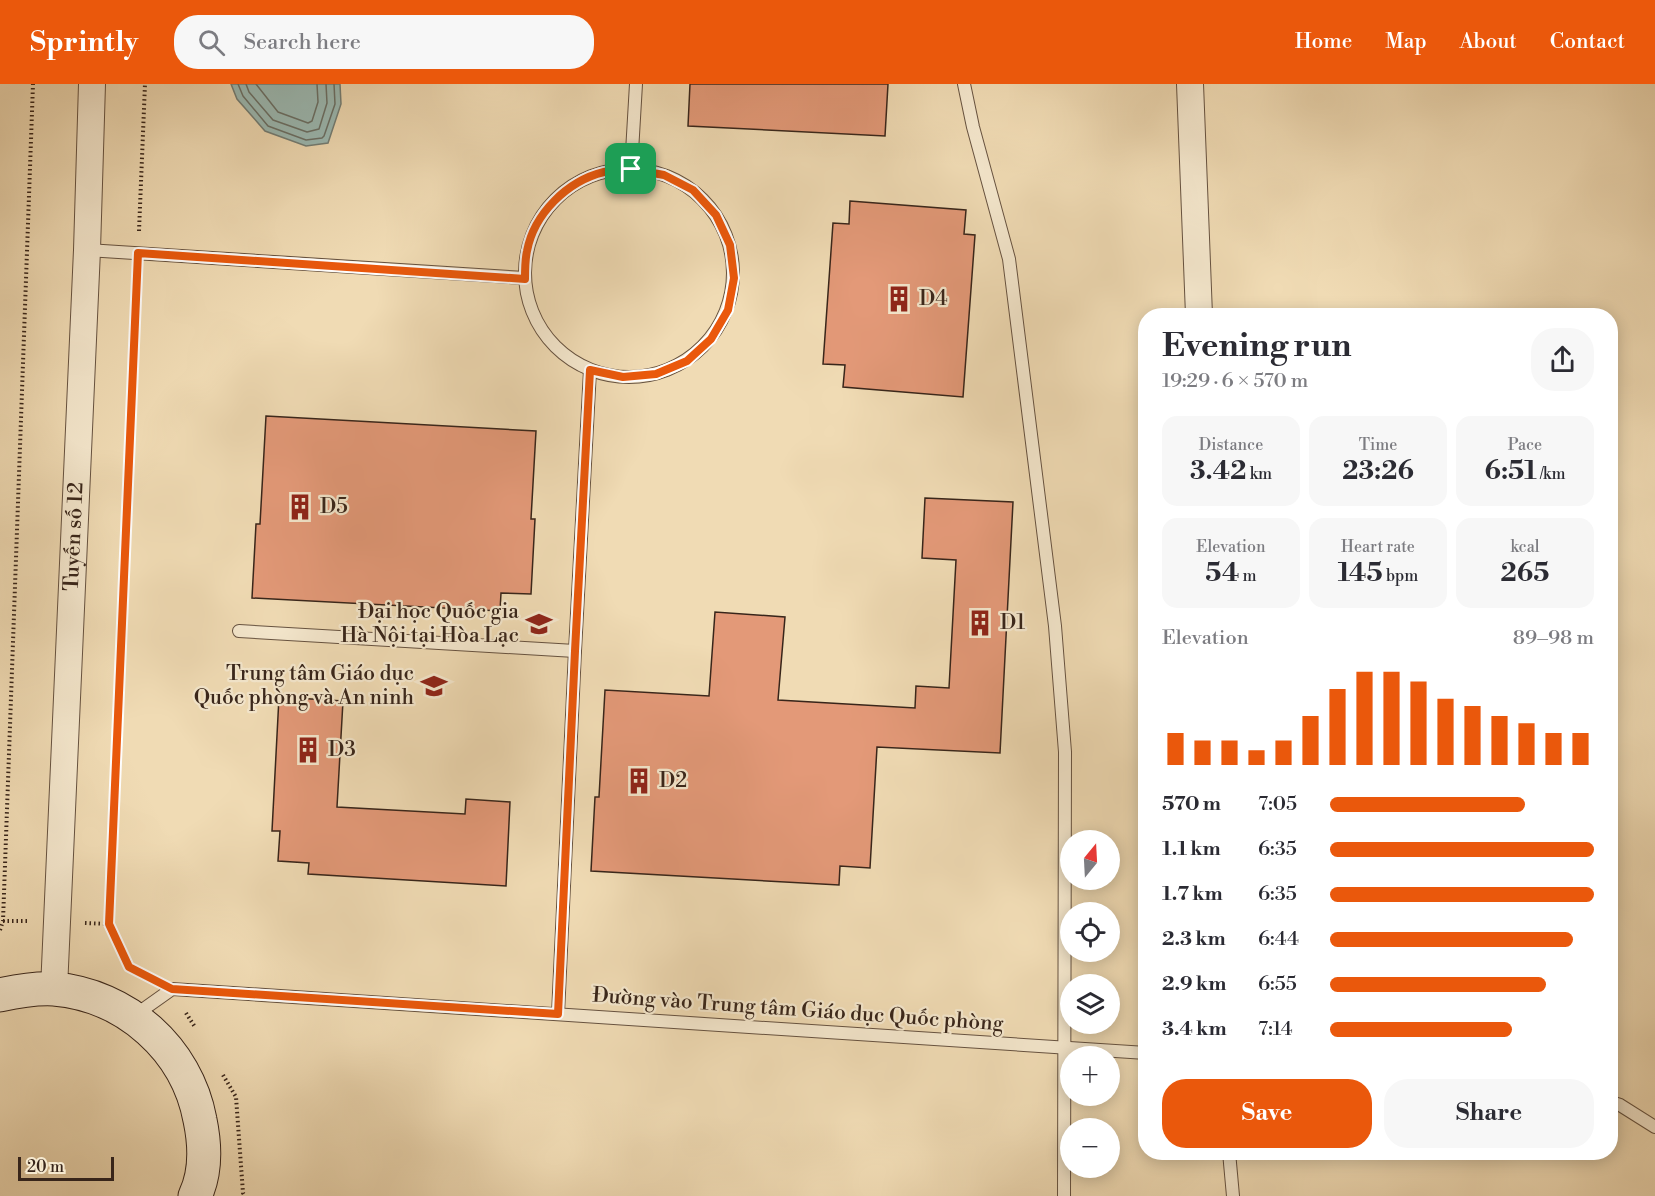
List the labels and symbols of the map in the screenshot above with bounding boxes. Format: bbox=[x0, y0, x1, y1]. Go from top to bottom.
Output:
pin bbox=[605, 143, 656, 194]
building icon: D4 bbox=[884, 284, 914, 314]
place label: D4 bbox=[919, 286, 948, 312]
street label: Tuyến số 12 bbox=[59, 481, 90, 592]
building icon: D5 bbox=[285, 492, 315, 522]
place label: D5 bbox=[320, 494, 348, 520]
place label: Đại học Quốc gia Hà Nội tại Hòa Lạc bbox=[340, 599, 519, 649]
building icon: D1 bbox=[965, 608, 995, 638]
school or university icon: Đại học Quốc gia Hà Nội tại Hòa Lạc bbox=[524, 609, 554, 639]
place label: D1 bbox=[1000, 610, 1025, 636]
place label: Trung tâm Giáo dục Quốc phòng và An ninh bbox=[194, 661, 414, 711]
school or university icon: Trung tâm Giáo dục Quốc phòng và An ninh bbox=[419, 671, 449, 701]
building icon: D3 bbox=[293, 735, 323, 765]
place label: D3 bbox=[328, 737, 356, 763]
building icon: D2 bbox=[624, 766, 654, 796]
place label: D2 bbox=[659, 768, 687, 794]
north arrow bbox=[1060, 830, 1120, 890]
street label: Đường vào Trung tâm Giáo dục Quốc phòng bbox=[591, 983, 1005, 1037]
scale bar bbox=[18, 1154, 114, 1182]

